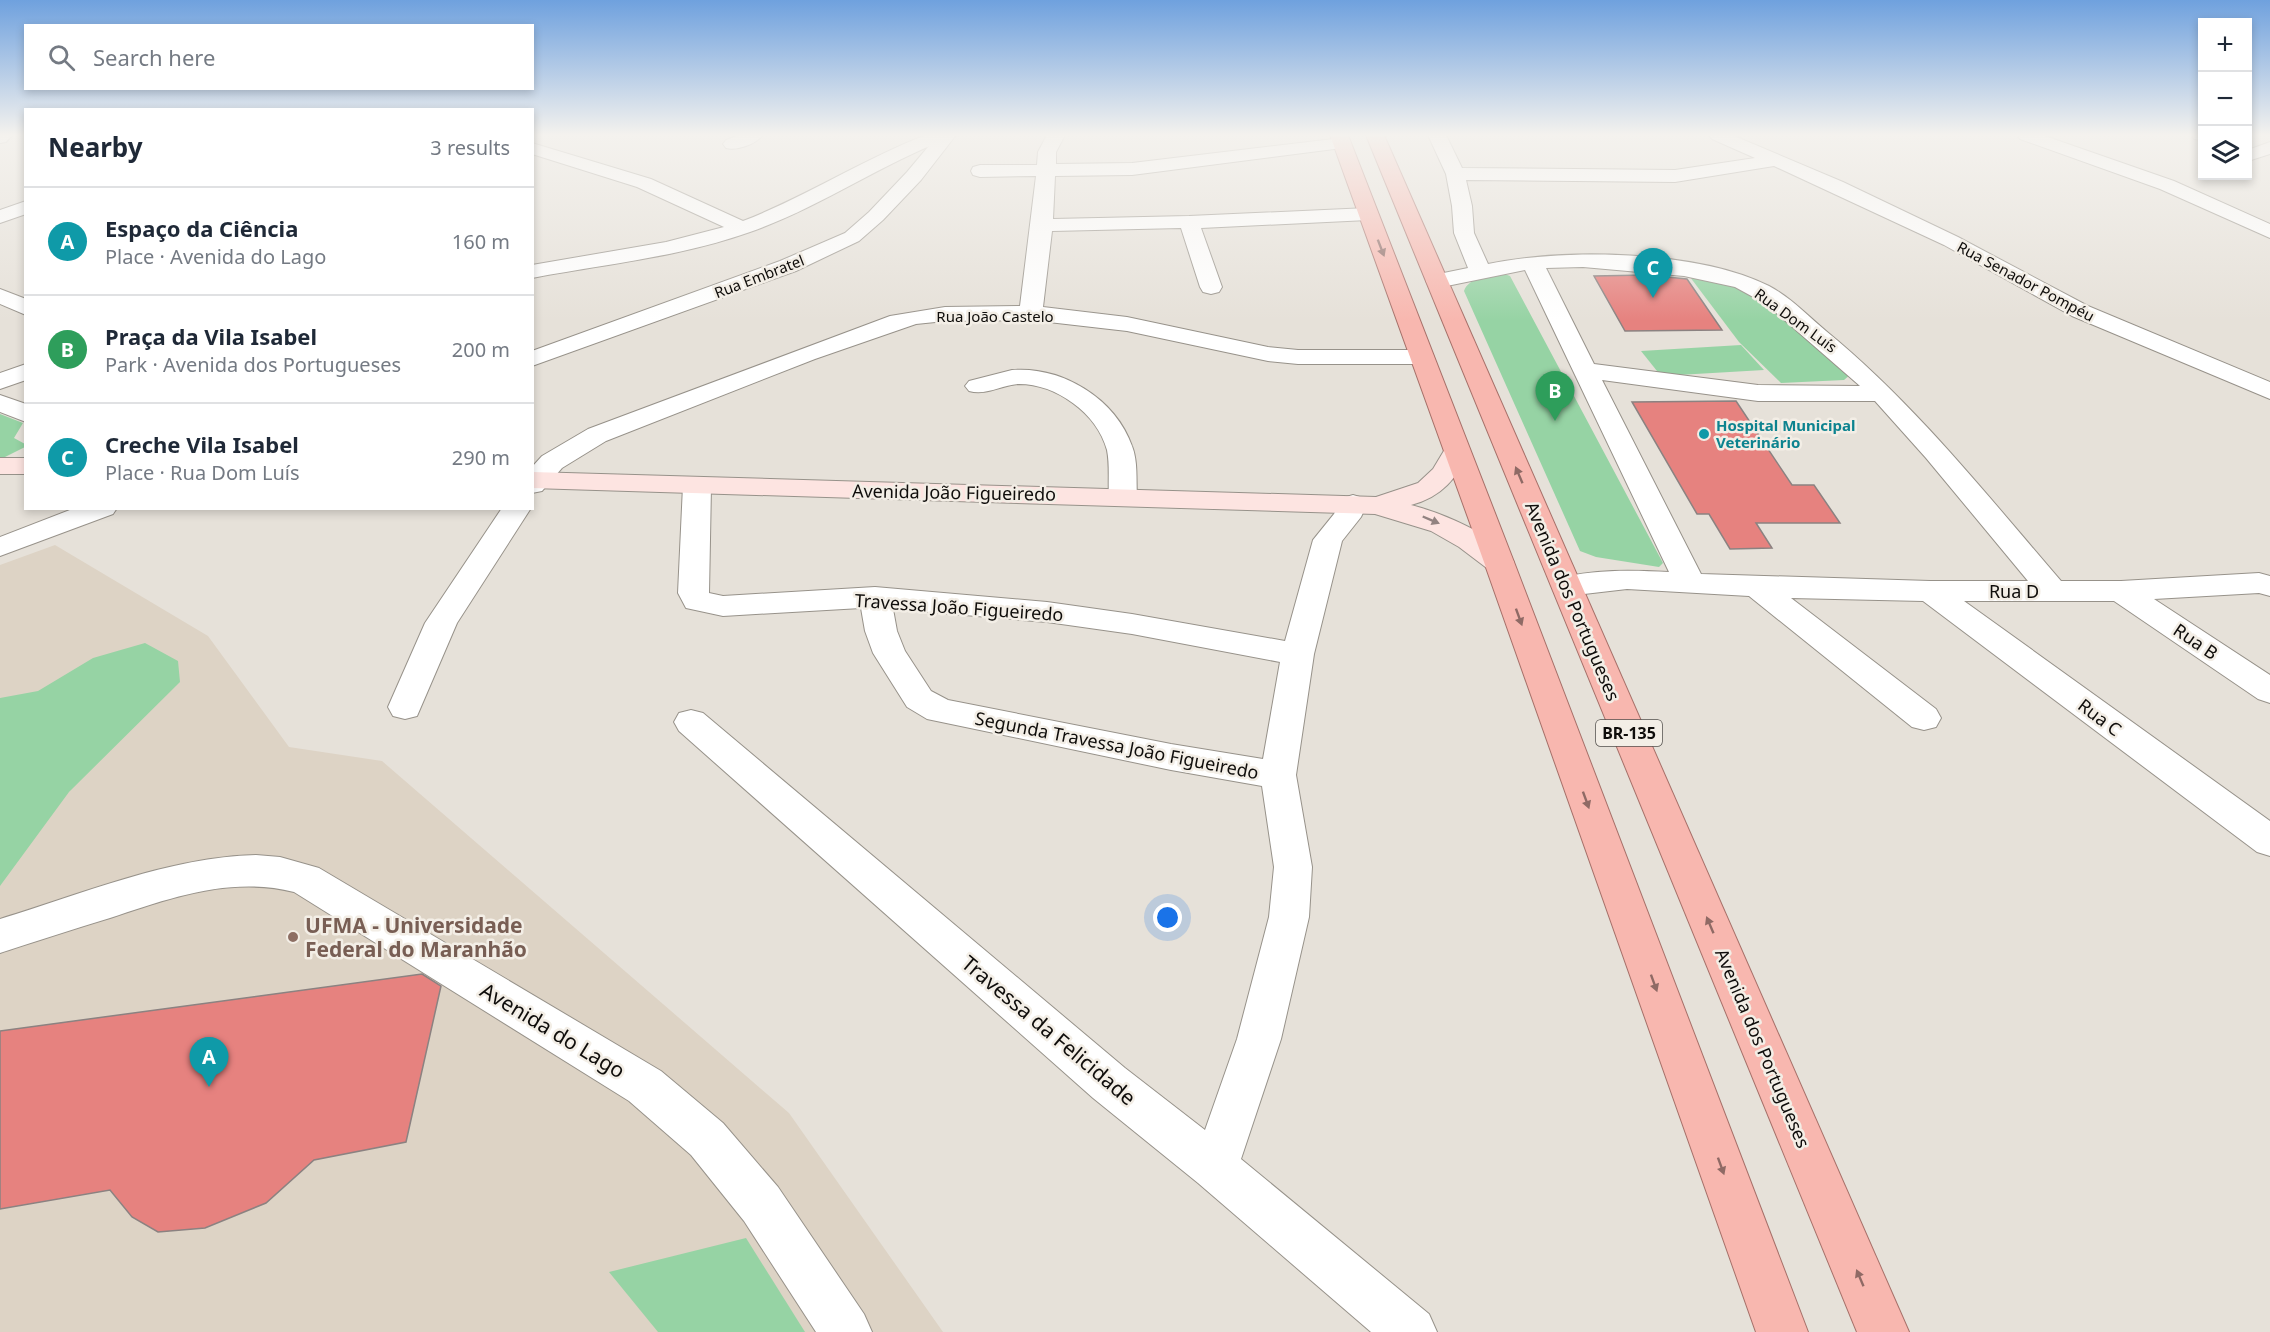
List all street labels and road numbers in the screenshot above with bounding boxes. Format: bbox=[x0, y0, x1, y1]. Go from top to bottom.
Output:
street label: Rua Senador Pompéu bbox=[1954, 236, 2098, 326]
street label: Rua Embratel bbox=[711, 250, 807, 302]
street label: Rua Dom Luís bbox=[1751, 283, 1841, 357]
street label: Rua João Castelo bbox=[936, 306, 1054, 326]
street label: Avenida João Figueiredo bbox=[852, 478, 1056, 506]
street label: Avenida dos Portugueses bbox=[1520, 498, 1626, 704]
street label: Rua D bbox=[1989, 579, 2039, 603]
street label: Travessa João Figueiredo bbox=[854, 588, 1064, 626]
street label: Rua B bbox=[2169, 617, 2223, 665]
street label: Rua C bbox=[2073, 693, 2127, 741]
street label: Segunda Travessa João Figueiredo bbox=[973, 706, 1261, 784]
road number: BR-135 bbox=[1596, 720, 1662, 746]
street label: Avenida dos Portugueses bbox=[1710, 945, 1816, 1151]
street label: Travessa da Felicidade bbox=[956, 949, 1142, 1111]
street label: Avenida do Lago bbox=[476, 976, 630, 1084]

